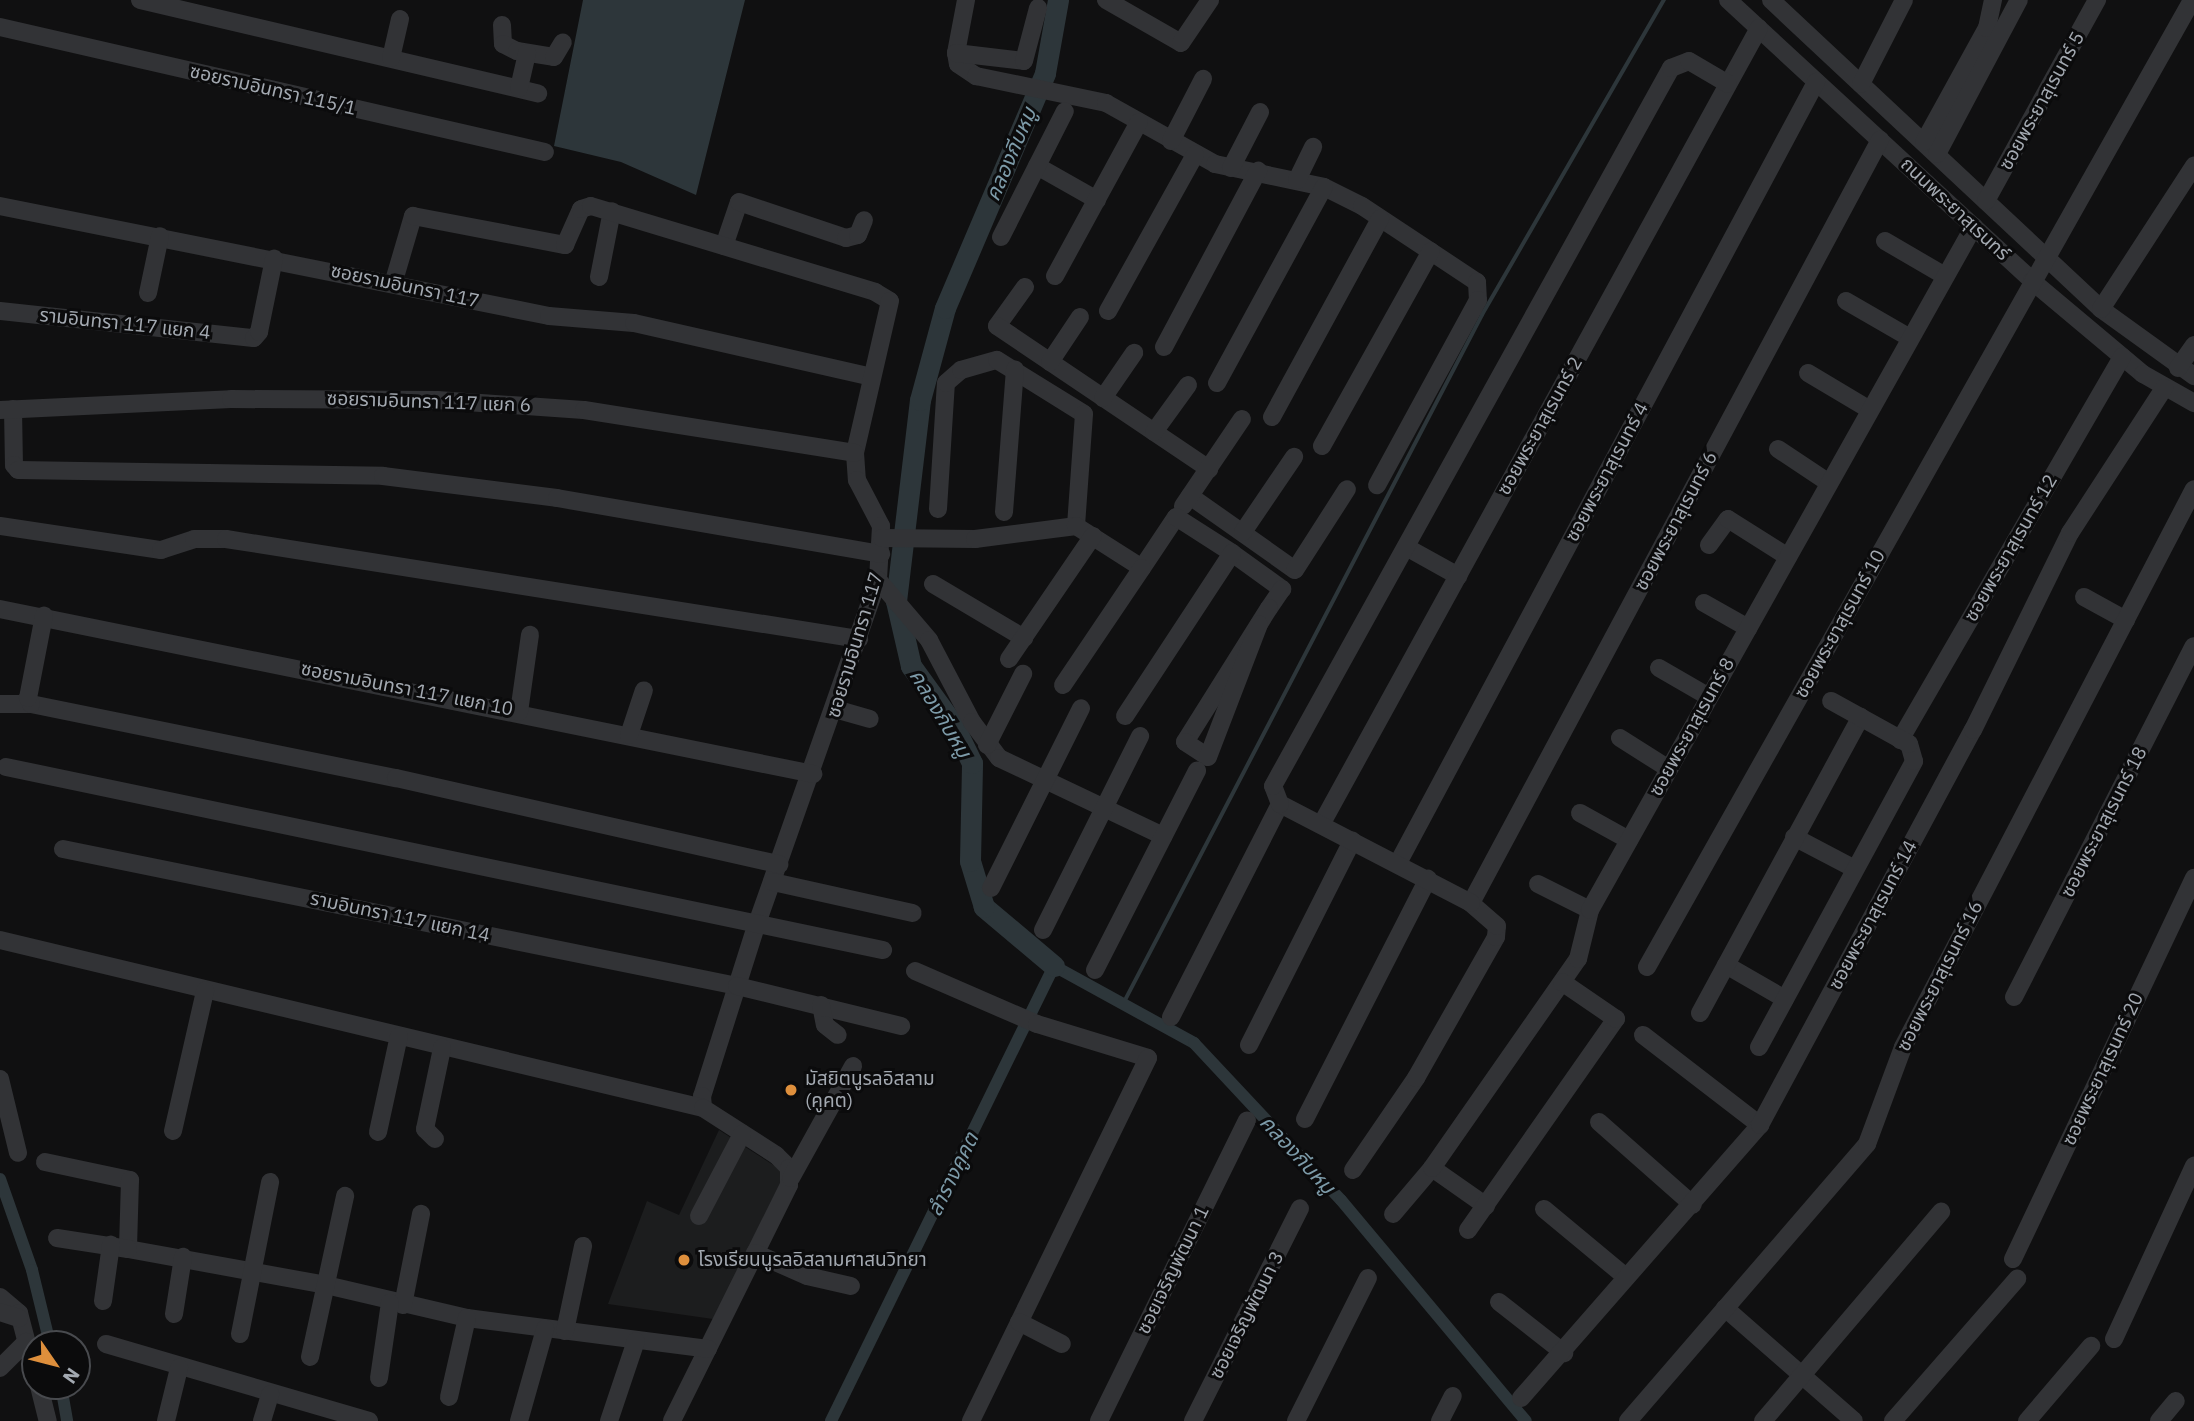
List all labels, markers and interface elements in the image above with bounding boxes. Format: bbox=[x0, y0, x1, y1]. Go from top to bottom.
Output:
street label: ซอยพระยาสุเรนทร์ 5 bbox=[1995, 28, 2089, 174]
street label: ซอยรามอินทรา 115/1 bbox=[188, 60, 358, 120]
water label: คลองกีบหมู bbox=[979, 104, 1041, 204]
street label: ถนนพระยาสุเรนทร์ bbox=[1896, 153, 2014, 265]
street label: ซอยรามอินทรา 117 bbox=[329, 259, 481, 313]
street label: รามอินทรา 117 แยก 4 bbox=[38, 304, 212, 344]
street label: ซอยพระยาสุเรนทร์ 2 bbox=[1493, 353, 1587, 499]
street label: ซอยรามอินทรา 117 แยก 6 bbox=[326, 387, 532, 417]
street label: ซอยพระยาสุเรนทร์ 4 bbox=[1561, 398, 1653, 546]
street label: ซอยพระยาสุเรนทร์ 6 bbox=[1630, 447, 1722, 595]
street label: ซอยพระยาสุเรนทร์ 12 bbox=[1960, 470, 2062, 626]
street label: ซอยพระยาสุเรนทร์ 10 bbox=[1790, 546, 1890, 702]
street label: ซอยรามอินทรา 117 bbox=[822, 569, 888, 721]
street label: ซอยพระยาสุเรนทร์ 8 bbox=[1645, 654, 1739, 800]
street label: ซอยรามอินทรา 117 แยก 10 bbox=[299, 657, 515, 721]
water label: คลองกีบหมู bbox=[905, 664, 977, 762]
street label: ซอยพระยาสุเรนทร์ 18 bbox=[2056, 743, 2152, 901]
street label: ซอยพระยาสุเรนทร์ 14 bbox=[1824, 836, 1922, 994]
street label: รามอินทรา 117 แยก 14 bbox=[308, 887, 492, 947]
street label: ซอยพระยาสุเรนทร์ 16 bbox=[1892, 897, 1988, 1055]
street label: ซอยพระยาสุเรนทร์ 20 bbox=[2058, 989, 2148, 1149]
place label: มัสยิตนูรลอิสลาม (คูคต) bbox=[805, 1068, 935, 1112]
marker: มัสยิตนูรลอิสลาม (คูคต) bbox=[783, 1082, 799, 1098]
water label: คลองกีบหมู bbox=[1255, 1109, 1341, 1199]
water label: ลำรางคูคต bbox=[921, 1128, 983, 1220]
street label: ซอยเจริญพัฒนา 1 bbox=[1132, 1202, 1214, 1338]
street label: ซอยเจริญพัฒนา 3 bbox=[1205, 1247, 1289, 1383]
place label: โรงเรียนนูรลอิสลามศาสนวิทยา bbox=[698, 1249, 927, 1271]
marker: โรงเรียนนูรลอิสลามศาสนวิทยา bbox=[676, 1252, 692, 1268]
north arrow bbox=[21, 1330, 91, 1400]
text: N bbox=[58, 1363, 85, 1388]

